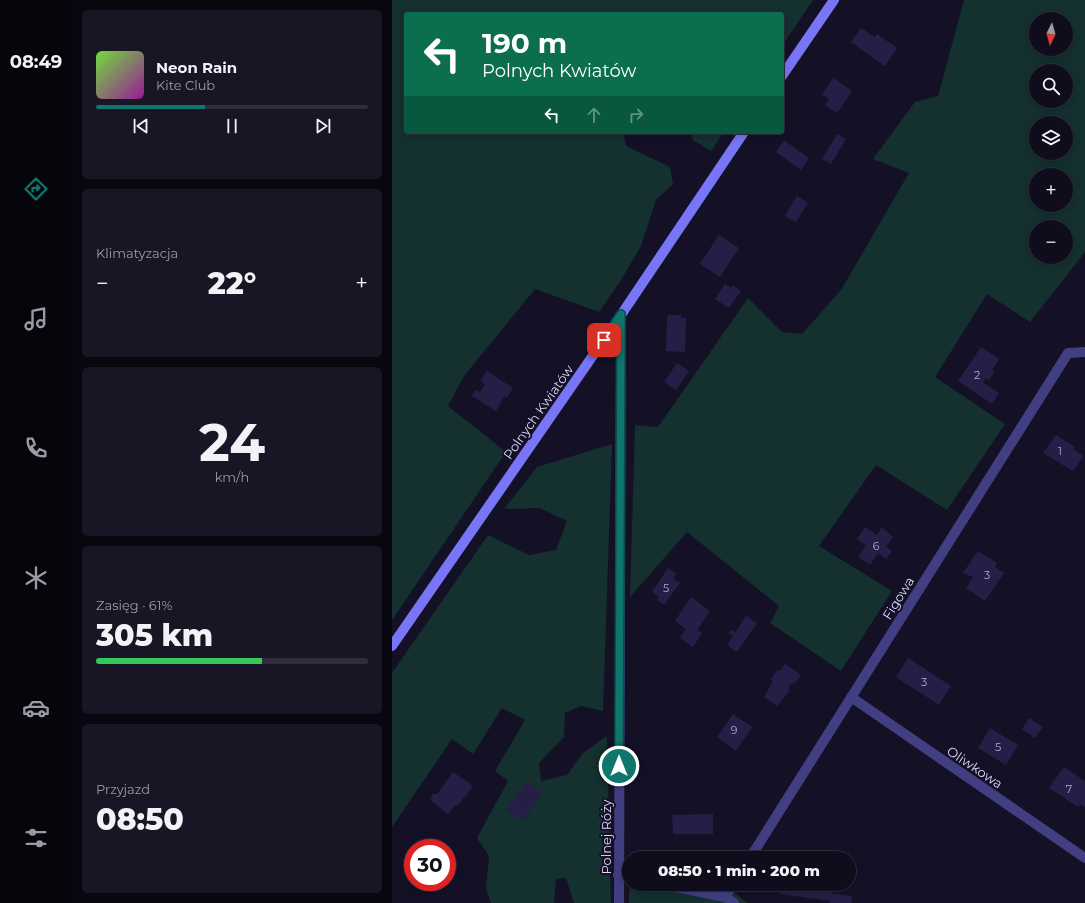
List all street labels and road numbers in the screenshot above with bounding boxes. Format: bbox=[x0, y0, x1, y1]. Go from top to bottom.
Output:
street label: Polnych Kwiatów bbox=[499, 361, 577, 462]
street label: Figowa bbox=[879, 574, 917, 622]
street label: Oliwkowa bbox=[944, 743, 1006, 791]
street label: Polnej Róży bbox=[598, 798, 614, 875]

